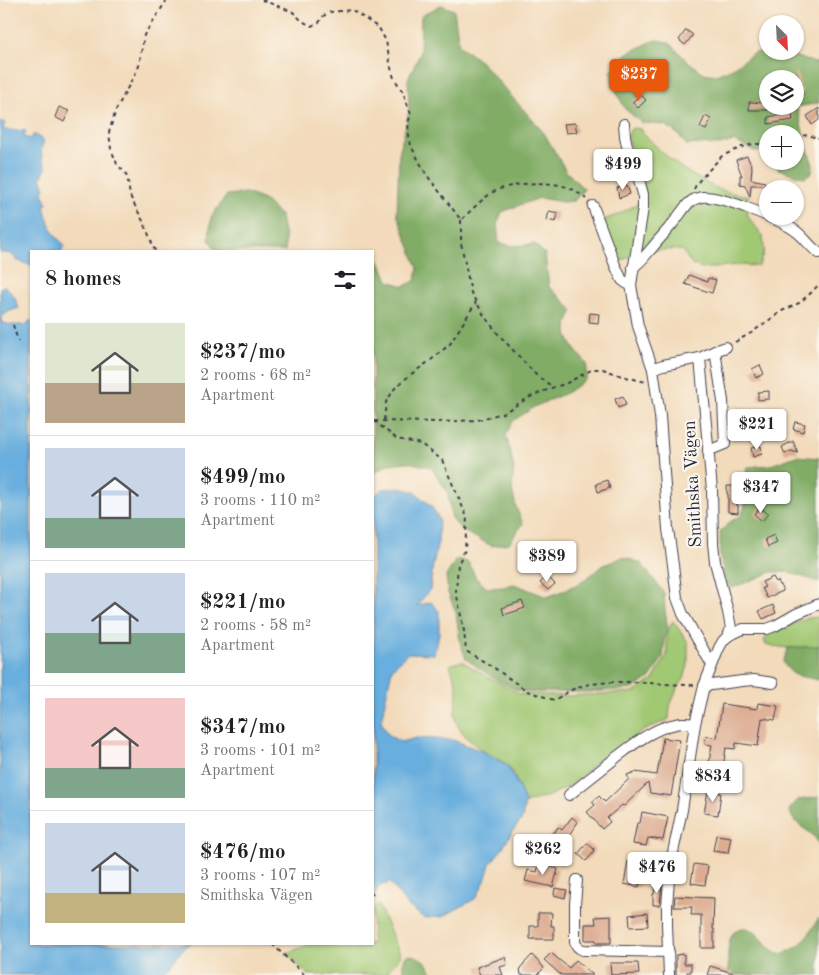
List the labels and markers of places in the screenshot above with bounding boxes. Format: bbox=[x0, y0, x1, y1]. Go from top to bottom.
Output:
pin: $237 bbox=[609, 58, 669, 101]
pin: $499 bbox=[593, 148, 653, 191]
pin: $221 bbox=[727, 408, 787, 451]
pin: $347 bbox=[731, 472, 791, 514]
pin: $389 bbox=[517, 540, 577, 583]
pin: $834 bbox=[683, 760, 743, 803]
pin: $262 bbox=[513, 834, 573, 876]
pin: $476 bbox=[627, 852, 687, 894]

